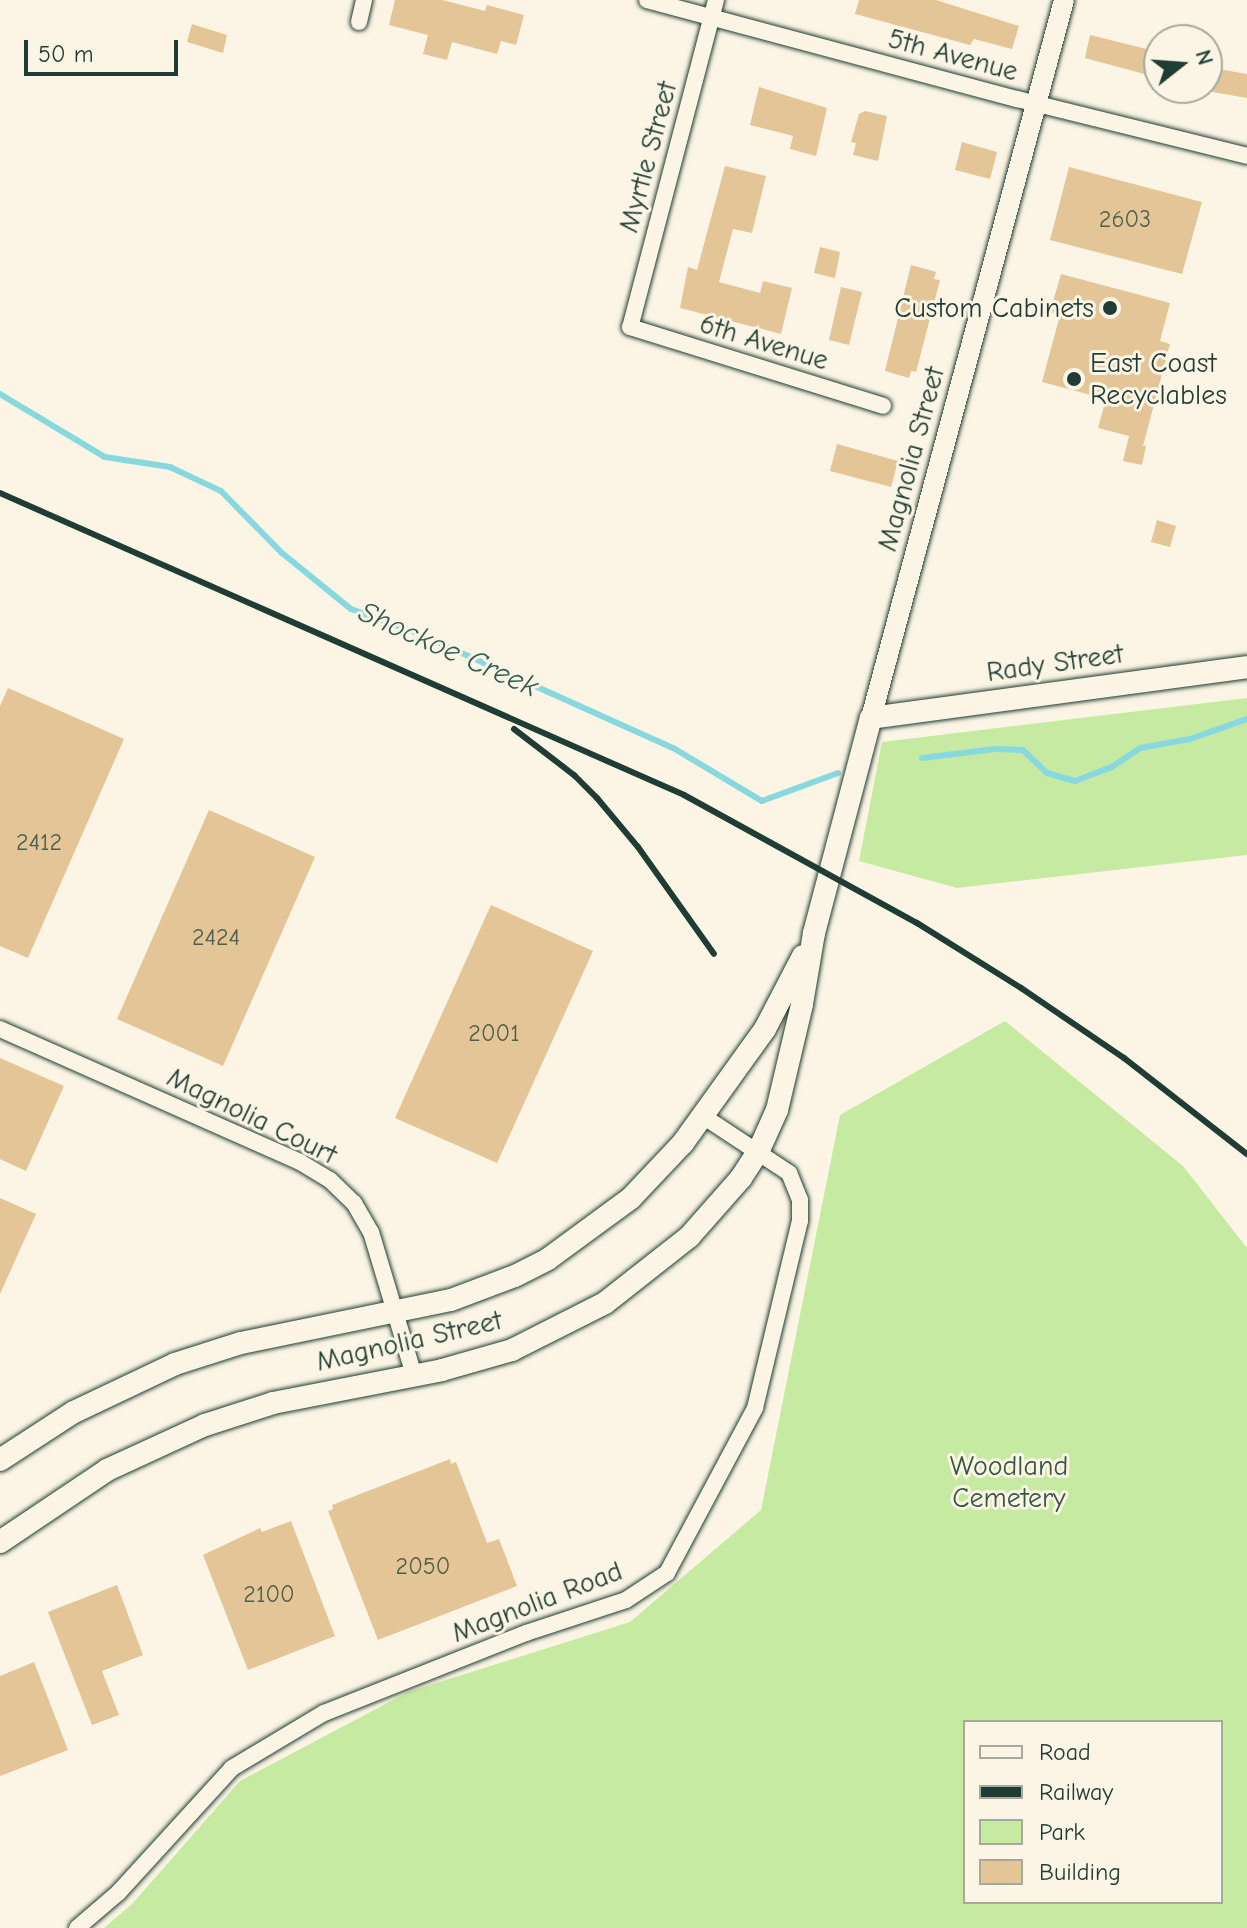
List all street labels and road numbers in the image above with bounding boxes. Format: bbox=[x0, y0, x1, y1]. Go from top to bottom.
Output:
street label: 5th Avenue bbox=[885, 22, 1021, 88]
street label: Myrtle Street bbox=[612, 78, 684, 236]
street label: 6th Avenue bbox=[696, 307, 832, 377]
street label: Magnolia Street bbox=[870, 363, 952, 555]
street label: Rady Street bbox=[985, 637, 1125, 689]
street label: Magnolia Court bbox=[162, 1060, 342, 1172]
street label: Magnolia Street bbox=[313, 1303, 505, 1379]
street label: Magnolia Road bbox=[447, 1554, 627, 1650]

